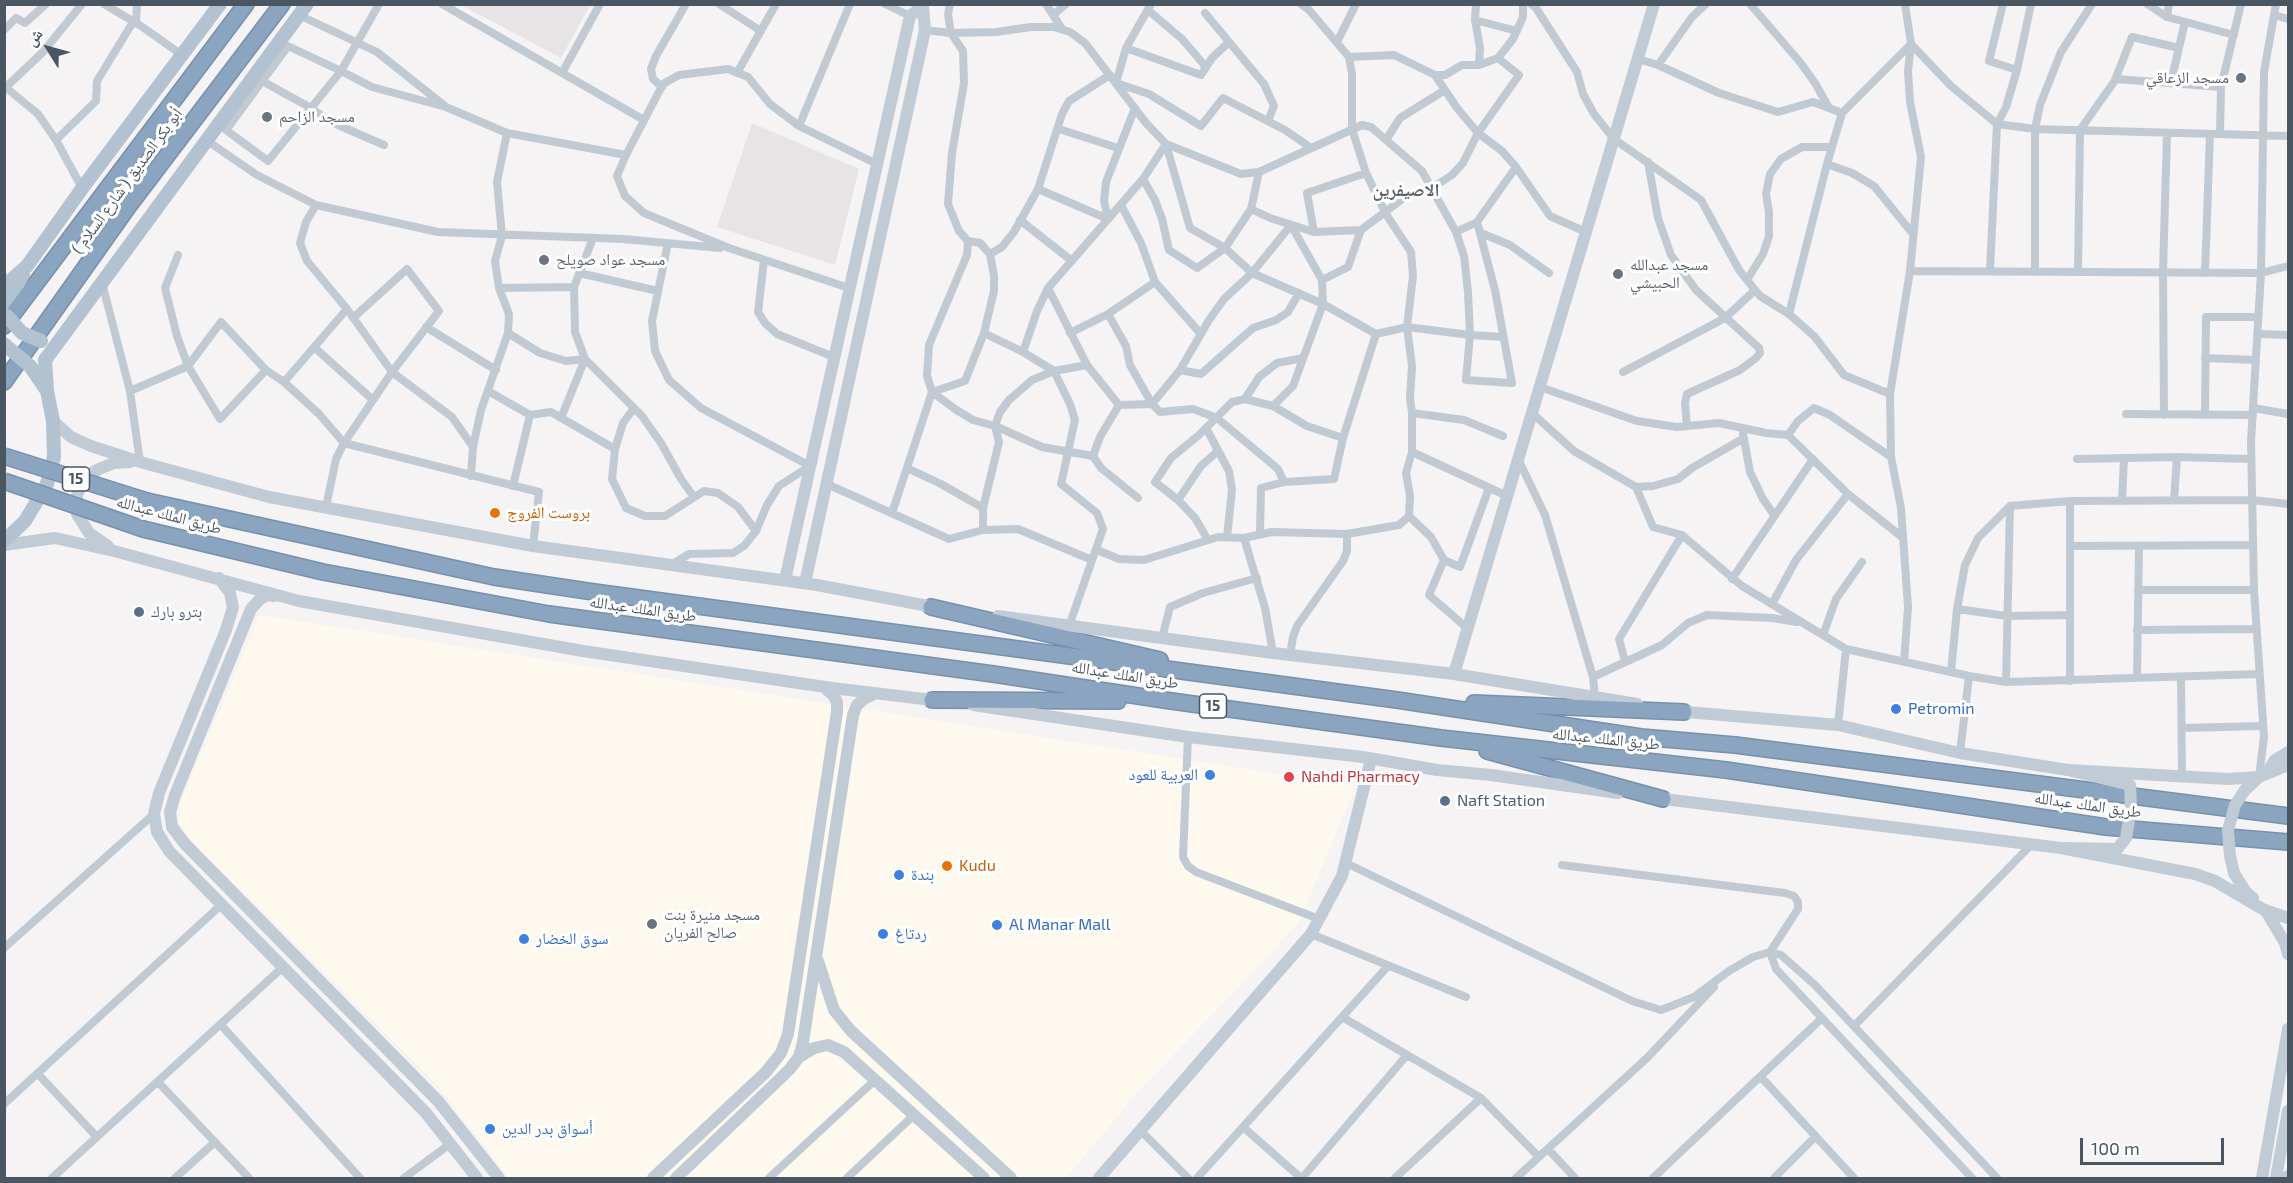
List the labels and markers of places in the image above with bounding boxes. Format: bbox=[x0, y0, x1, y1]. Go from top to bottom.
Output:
place label: مسجد الزعاقي bbox=[2146, 68, 2229, 88]
marker: مسجد الزعاقي bbox=[2234, 71, 2248, 85]
place label: مسجد الزاحم bbox=[279, 107, 355, 127]
marker: مسجد الزاحم bbox=[260, 110, 274, 124]
place label: مسجد عواد صويلح bbox=[556, 250, 665, 270]
marker: مسجد عواد صويلح bbox=[537, 253, 551, 267]
place label: مسجد عبدالله الحبيشي bbox=[1630, 255, 1708, 293]
marker: مسجد عبدالله الحبيشي bbox=[1611, 267, 1625, 281]
place label: بروست الفروج bbox=[507, 503, 590, 523]
marker: بروست الفروج bbox=[488, 506, 502, 520]
place label: بترو بارك bbox=[151, 602, 202, 622]
marker: بترو بارك bbox=[132, 605, 146, 619]
place label: Petromin bbox=[1908, 699, 1975, 719]
marker: Petromin bbox=[1889, 702, 1903, 716]
place label: العربية للعود bbox=[1129, 765, 1198, 785]
place label: Nahdi Pharmacy bbox=[1301, 767, 1420, 787]
marker: العربية للعود bbox=[1203, 768, 1217, 782]
marker: Nahdi Pharmacy bbox=[1282, 770, 1296, 784]
place label: Naft Station bbox=[1457, 791, 1545, 811]
marker: Naft Station bbox=[1438, 794, 1452, 808]
place label: Kudu bbox=[959, 856, 996, 876]
marker: Kudu bbox=[940, 859, 954, 873]
place label: بندة bbox=[911, 865, 934, 885]
marker: بندة bbox=[892, 868, 906, 882]
place label: مسجد منيرة بنت صالح الفريان bbox=[664, 905, 760, 943]
place label: Al Manar Mall bbox=[1009, 915, 1110, 935]
marker: مسجد منيرة بنت صالح الفريان bbox=[645, 917, 659, 931]
marker: Al Manar Mall bbox=[990, 918, 1004, 932]
place label: ردتاغ bbox=[895, 924, 927, 944]
marker: ردتاغ bbox=[876, 927, 890, 941]
place label: سوق الخضار bbox=[536, 929, 608, 949]
marker: سوق الخضار bbox=[517, 932, 531, 946]
place label: أسواق بدر الدين bbox=[502, 1119, 593, 1139]
marker: أسواق بدر الدين bbox=[483, 1122, 497, 1136]

